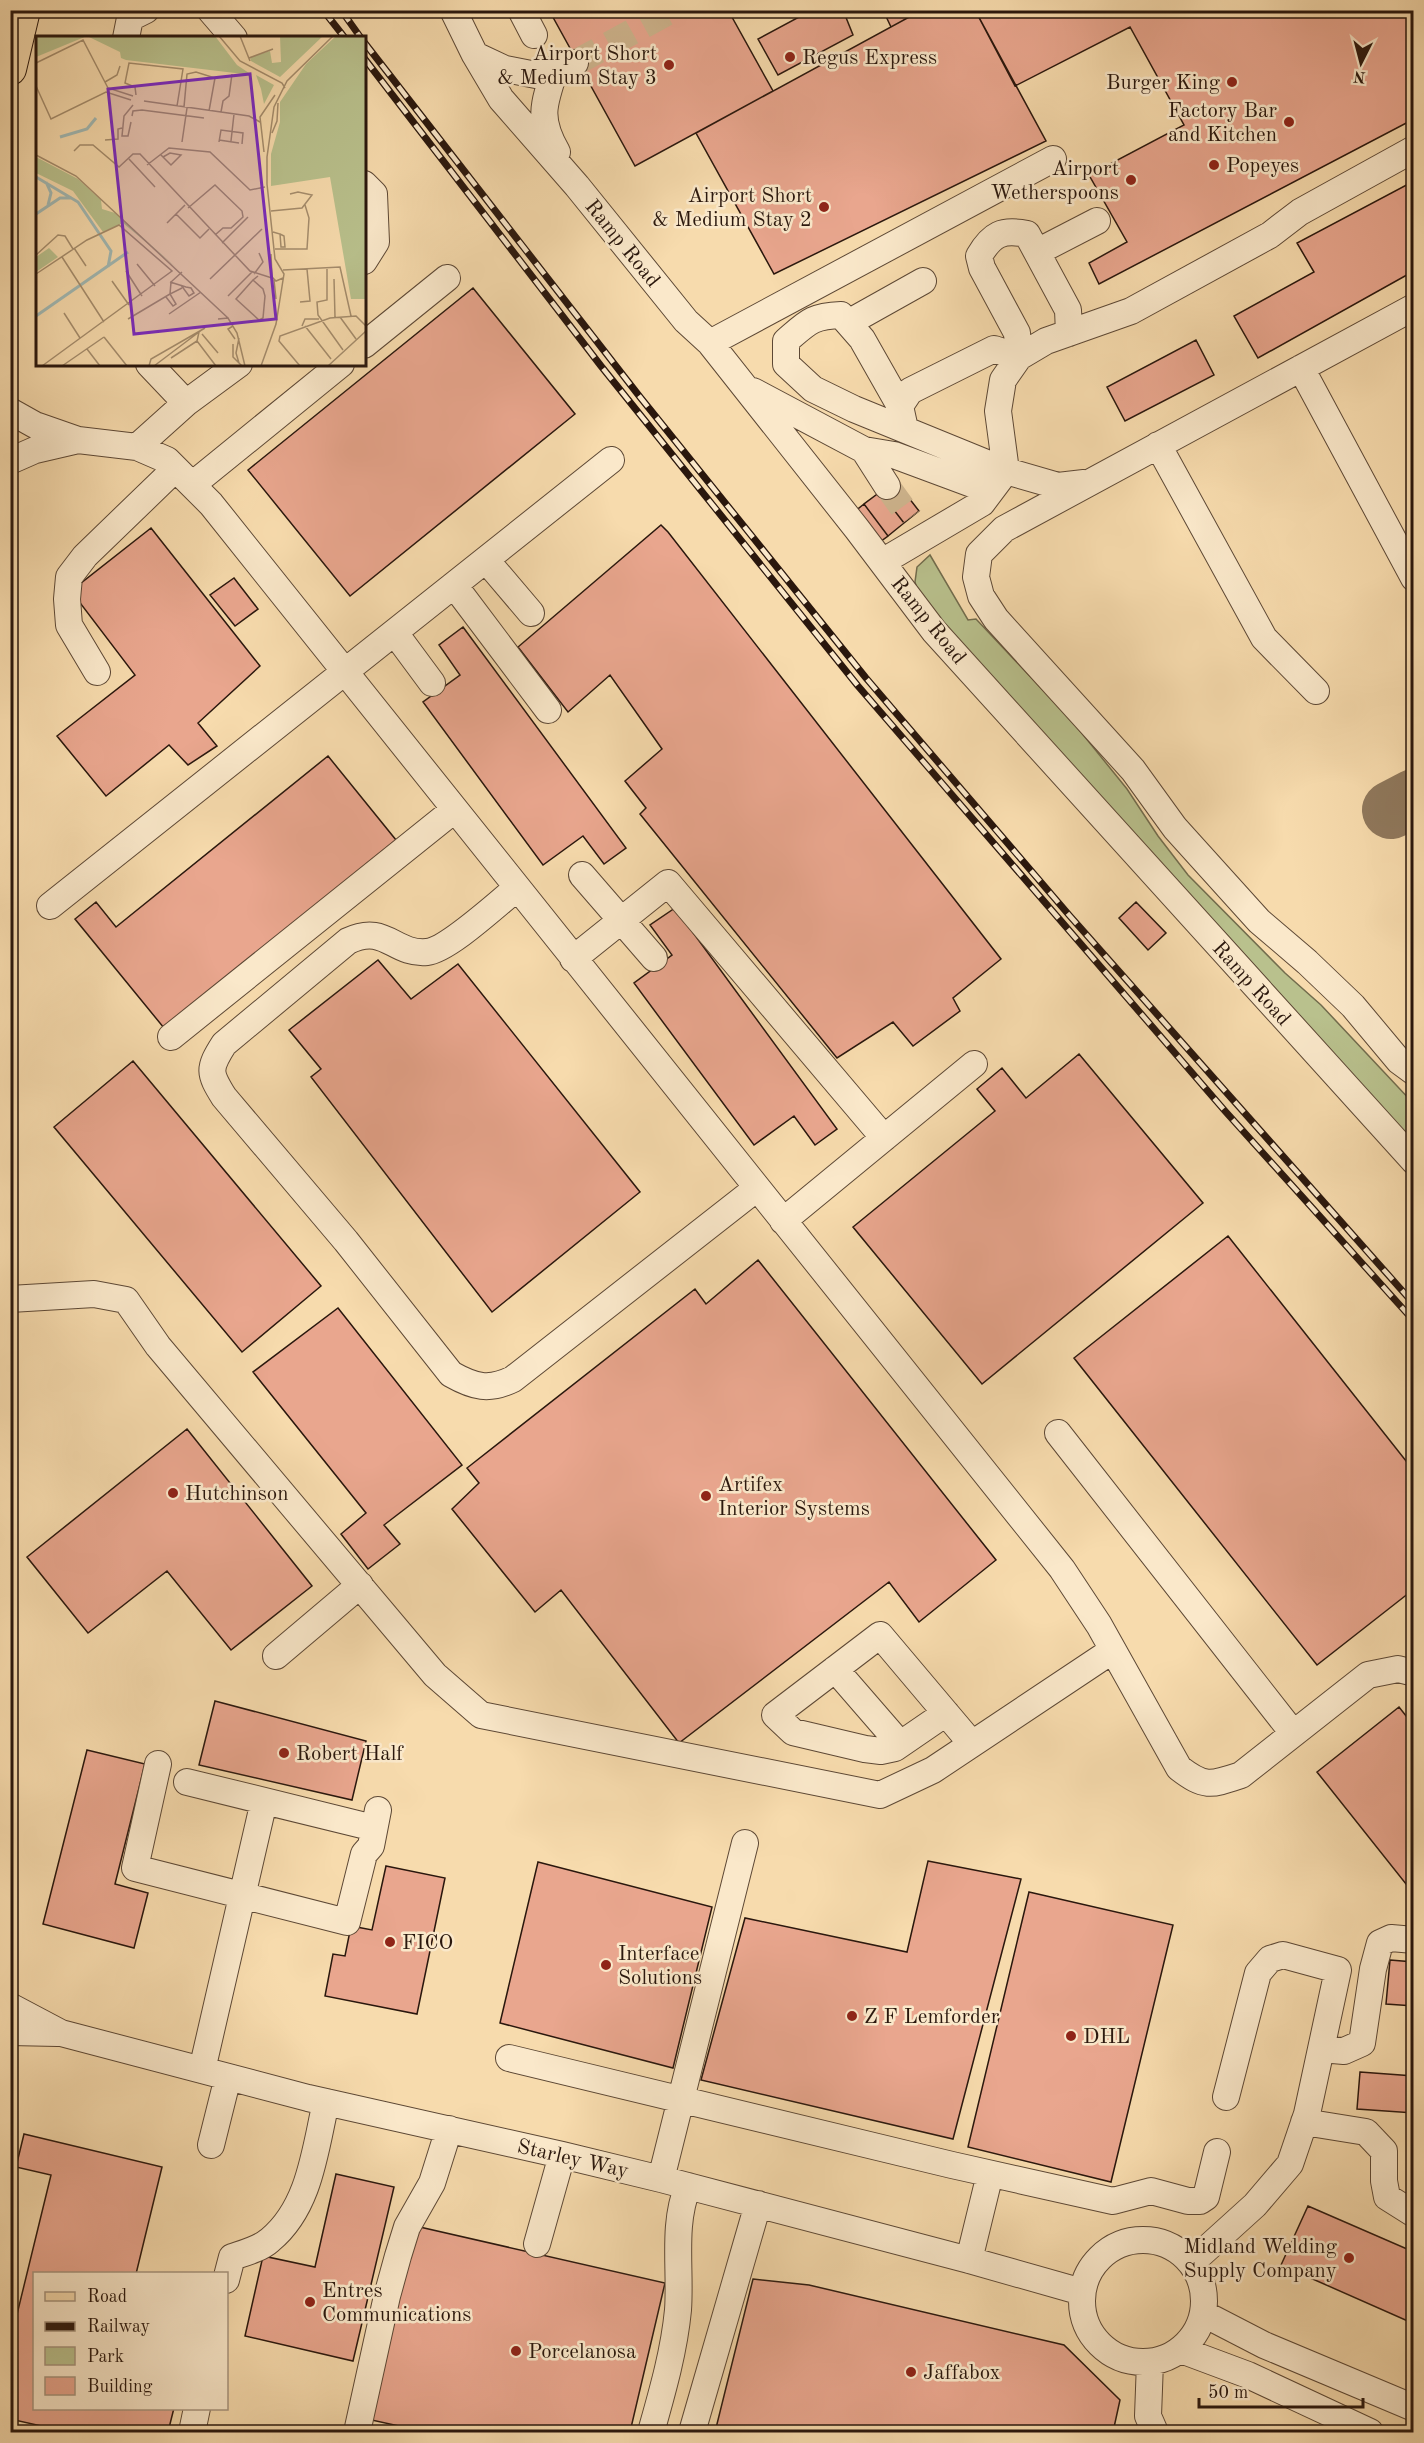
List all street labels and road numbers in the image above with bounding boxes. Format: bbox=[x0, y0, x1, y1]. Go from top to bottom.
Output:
street label: Ramp Road bbox=[580, 196, 663, 292]
street label: Ramp Road bbox=[886, 573, 969, 669]
street label: Ramp Road bbox=[1208, 938, 1294, 1030]
street label: Starley Way bbox=[515, 2136, 630, 2182]

